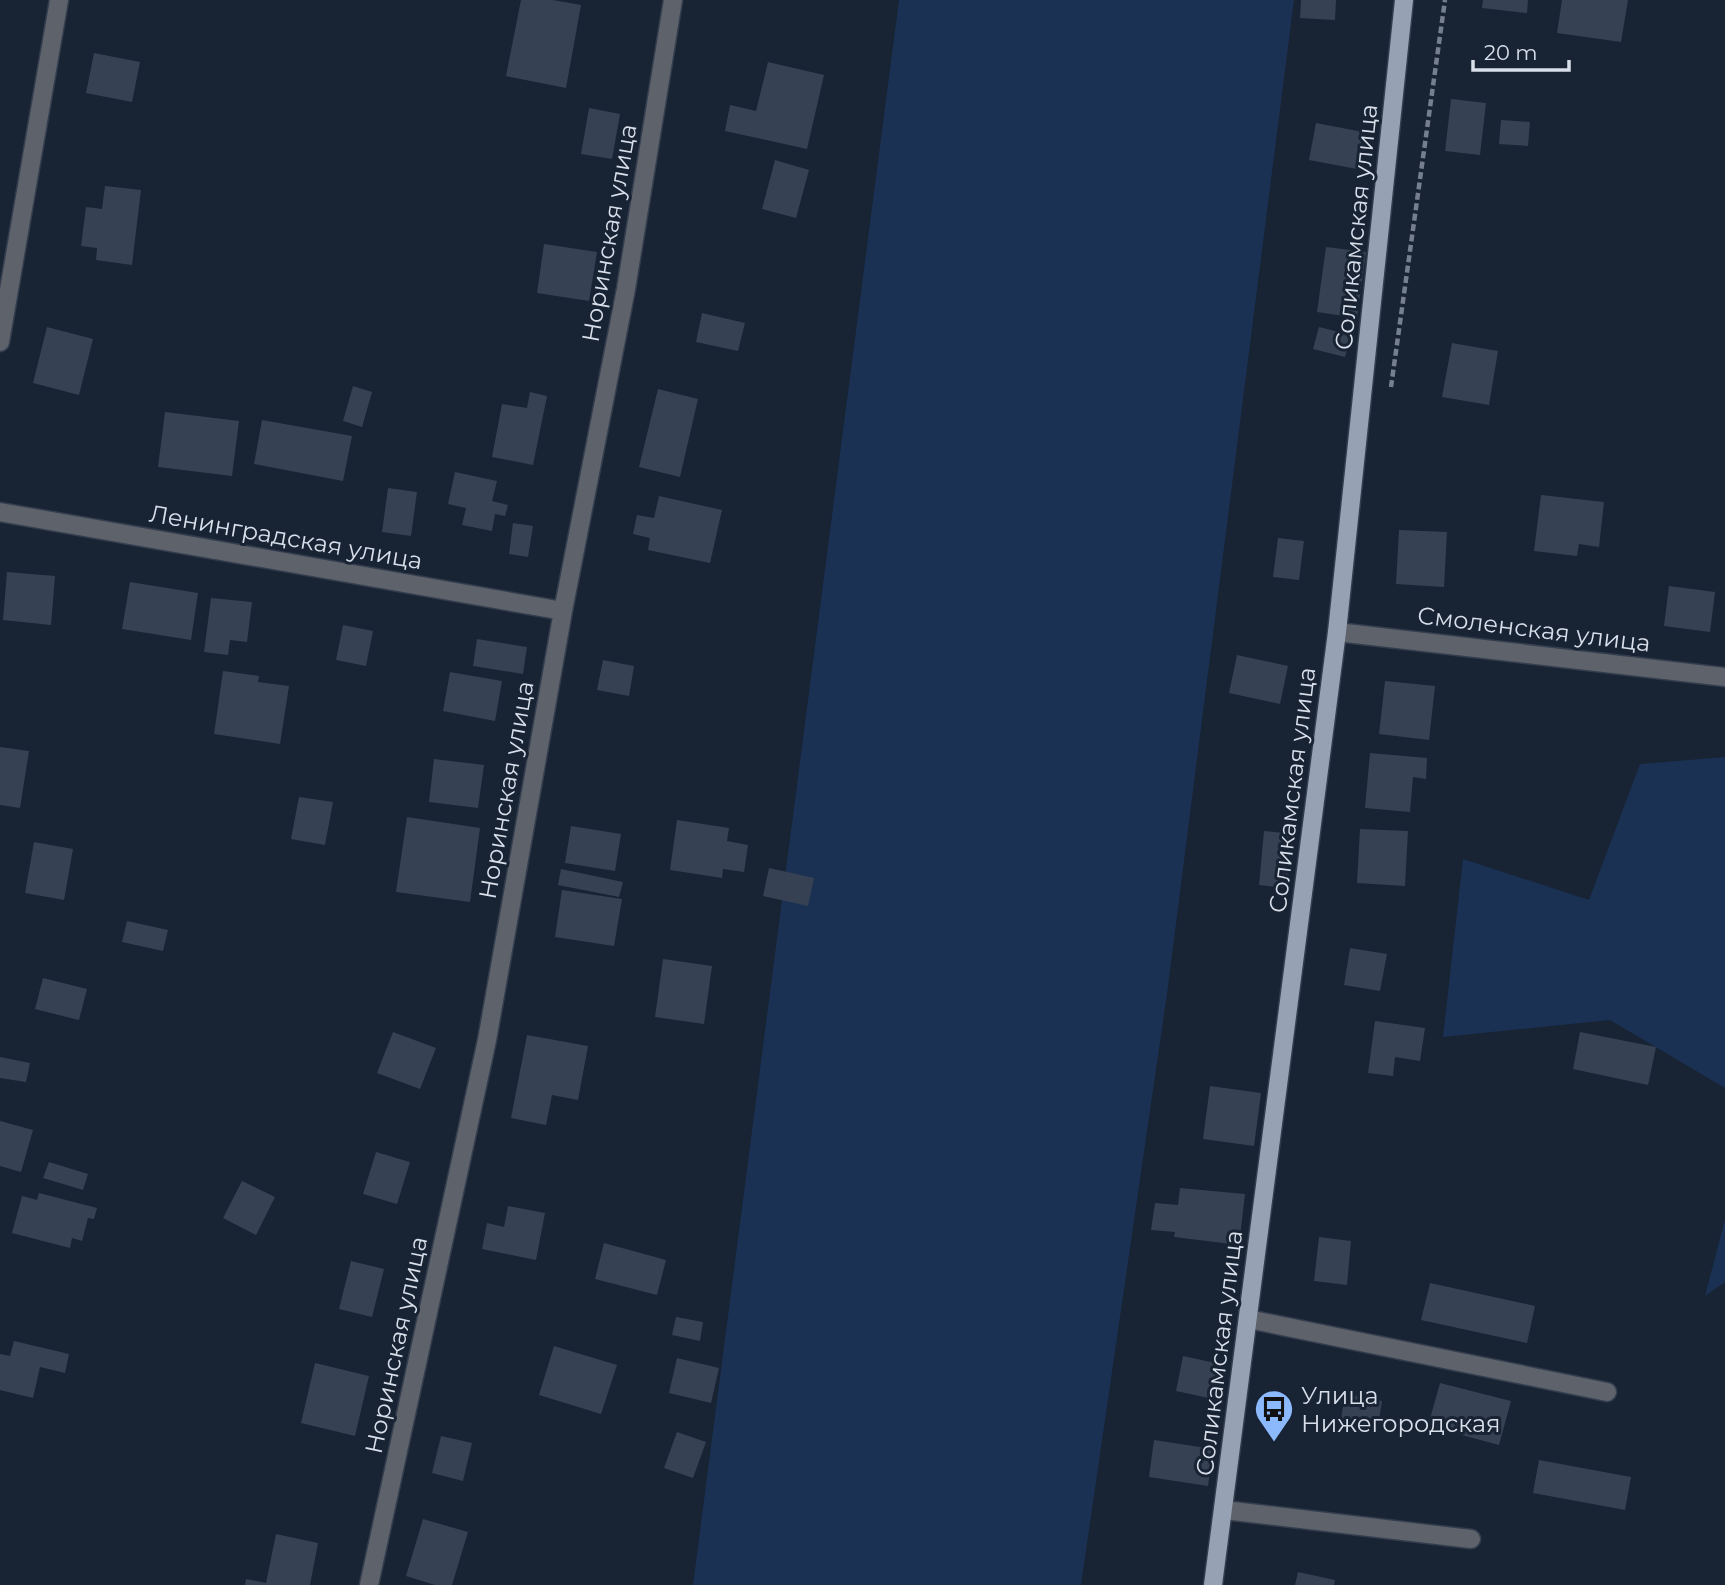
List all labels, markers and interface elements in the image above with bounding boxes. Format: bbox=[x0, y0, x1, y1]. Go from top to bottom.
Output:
scale bar bbox=[1473, 28, 1569, 72]
text: 20 m bbox=[1484, 40, 1538, 65]
street label: Соликамская улица bbox=[1329, 103, 1383, 351]
street label: Норинская улица bbox=[576, 122, 642, 344]
street label: Ленинградская улица bbox=[147, 499, 425, 575]
street label: Смоленская улица bbox=[1416, 600, 1652, 658]
street label: Соликамская улица bbox=[1263, 666, 1321, 914]
street label: Норинская улица bbox=[473, 679, 539, 901]
street label: Соликамская улица bbox=[1190, 1229, 1248, 1477]
street label: Норинская улица bbox=[359, 1234, 433, 1456]
place label: Улица Нижегородская bbox=[1301, 1381, 1501, 1438]
bus stop icon: Улица Нижегородская bbox=[1253, 1388, 1295, 1443]

